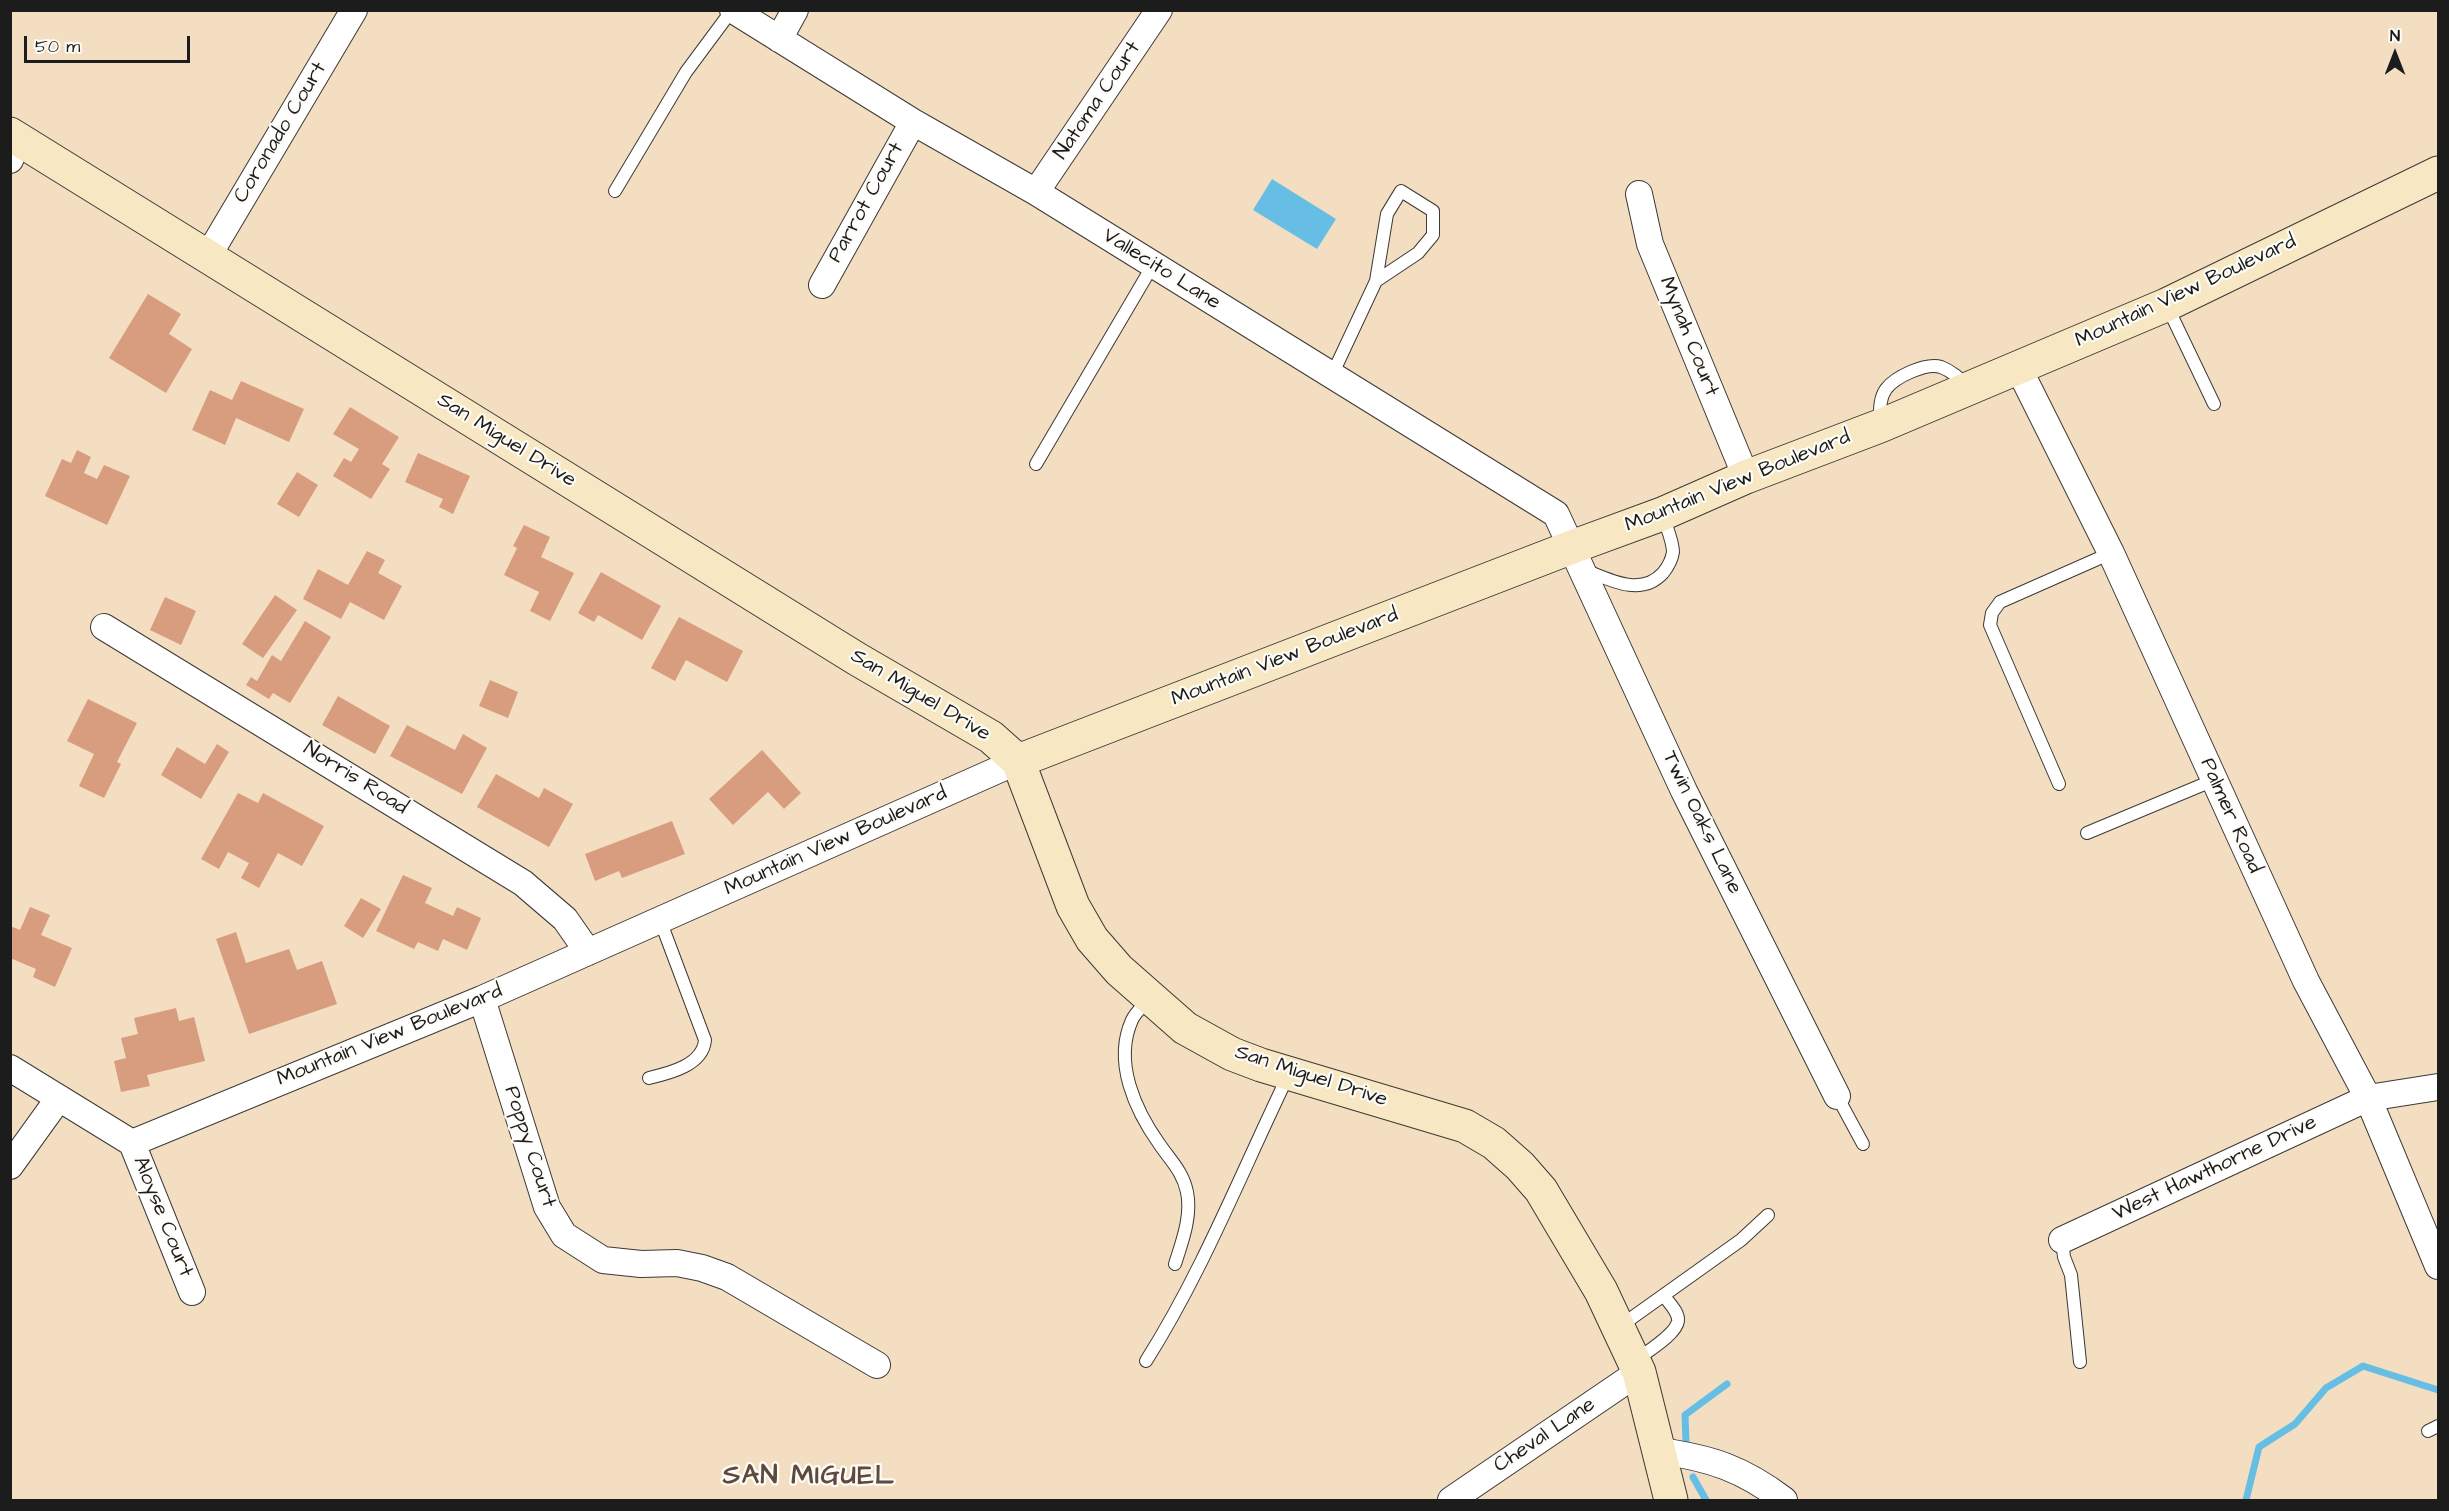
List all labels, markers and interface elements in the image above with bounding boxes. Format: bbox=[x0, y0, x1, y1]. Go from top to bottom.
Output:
scale bar bbox=[27, 24, 194, 62]
north arrow bbox=[2365, 24, 2425, 84]
text: N bbox=[2390, 25, 2400, 47]
text: 50 m bbox=[35, 34, 80, 59]
street label: Natoma Court bbox=[1049, 37, 1147, 165]
street label: Coronado Court bbox=[229, 58, 333, 208]
street label: Parrot Court bbox=[824, 139, 910, 267]
street label: Vallecito Lane bbox=[1097, 224, 1225, 316]
street label: Mountain View Boulevard bbox=[2072, 230, 2300, 354]
street label: Mynah Court bbox=[1653, 274, 1723, 400]
street label: San Miguel Drive bbox=[432, 388, 580, 494]
street label: Mountain View Boulevard bbox=[1622, 425, 1854, 539]
street label: Mountain View Boulevard bbox=[1168, 603, 1402, 713]
street label: San Miguel Drive bbox=[845, 644, 995, 748]
street label: Norris Road bbox=[298, 737, 412, 821]
street label: Twin Oaks Lane bbox=[1656, 747, 1746, 899]
street label: Palmer Road bbox=[2193, 755, 2267, 877]
street label: Mountain View Boulevard bbox=[721, 782, 951, 902]
street label: Mountain View Boulevard bbox=[274, 979, 506, 1093]
street label: San Miguel Drive bbox=[1232, 1040, 1390, 1114]
street label: Poppy Court bbox=[498, 1083, 560, 1211]
street label: West Hawthorne Drive bbox=[2109, 1111, 2321, 1227]
street label: Aloyse Court bbox=[126, 1153, 198, 1281]
street label: Cheval Lane bbox=[1489, 1393, 1601, 1479]
district label: SAN MIGUEL bbox=[723, 1461, 895, 1493]

